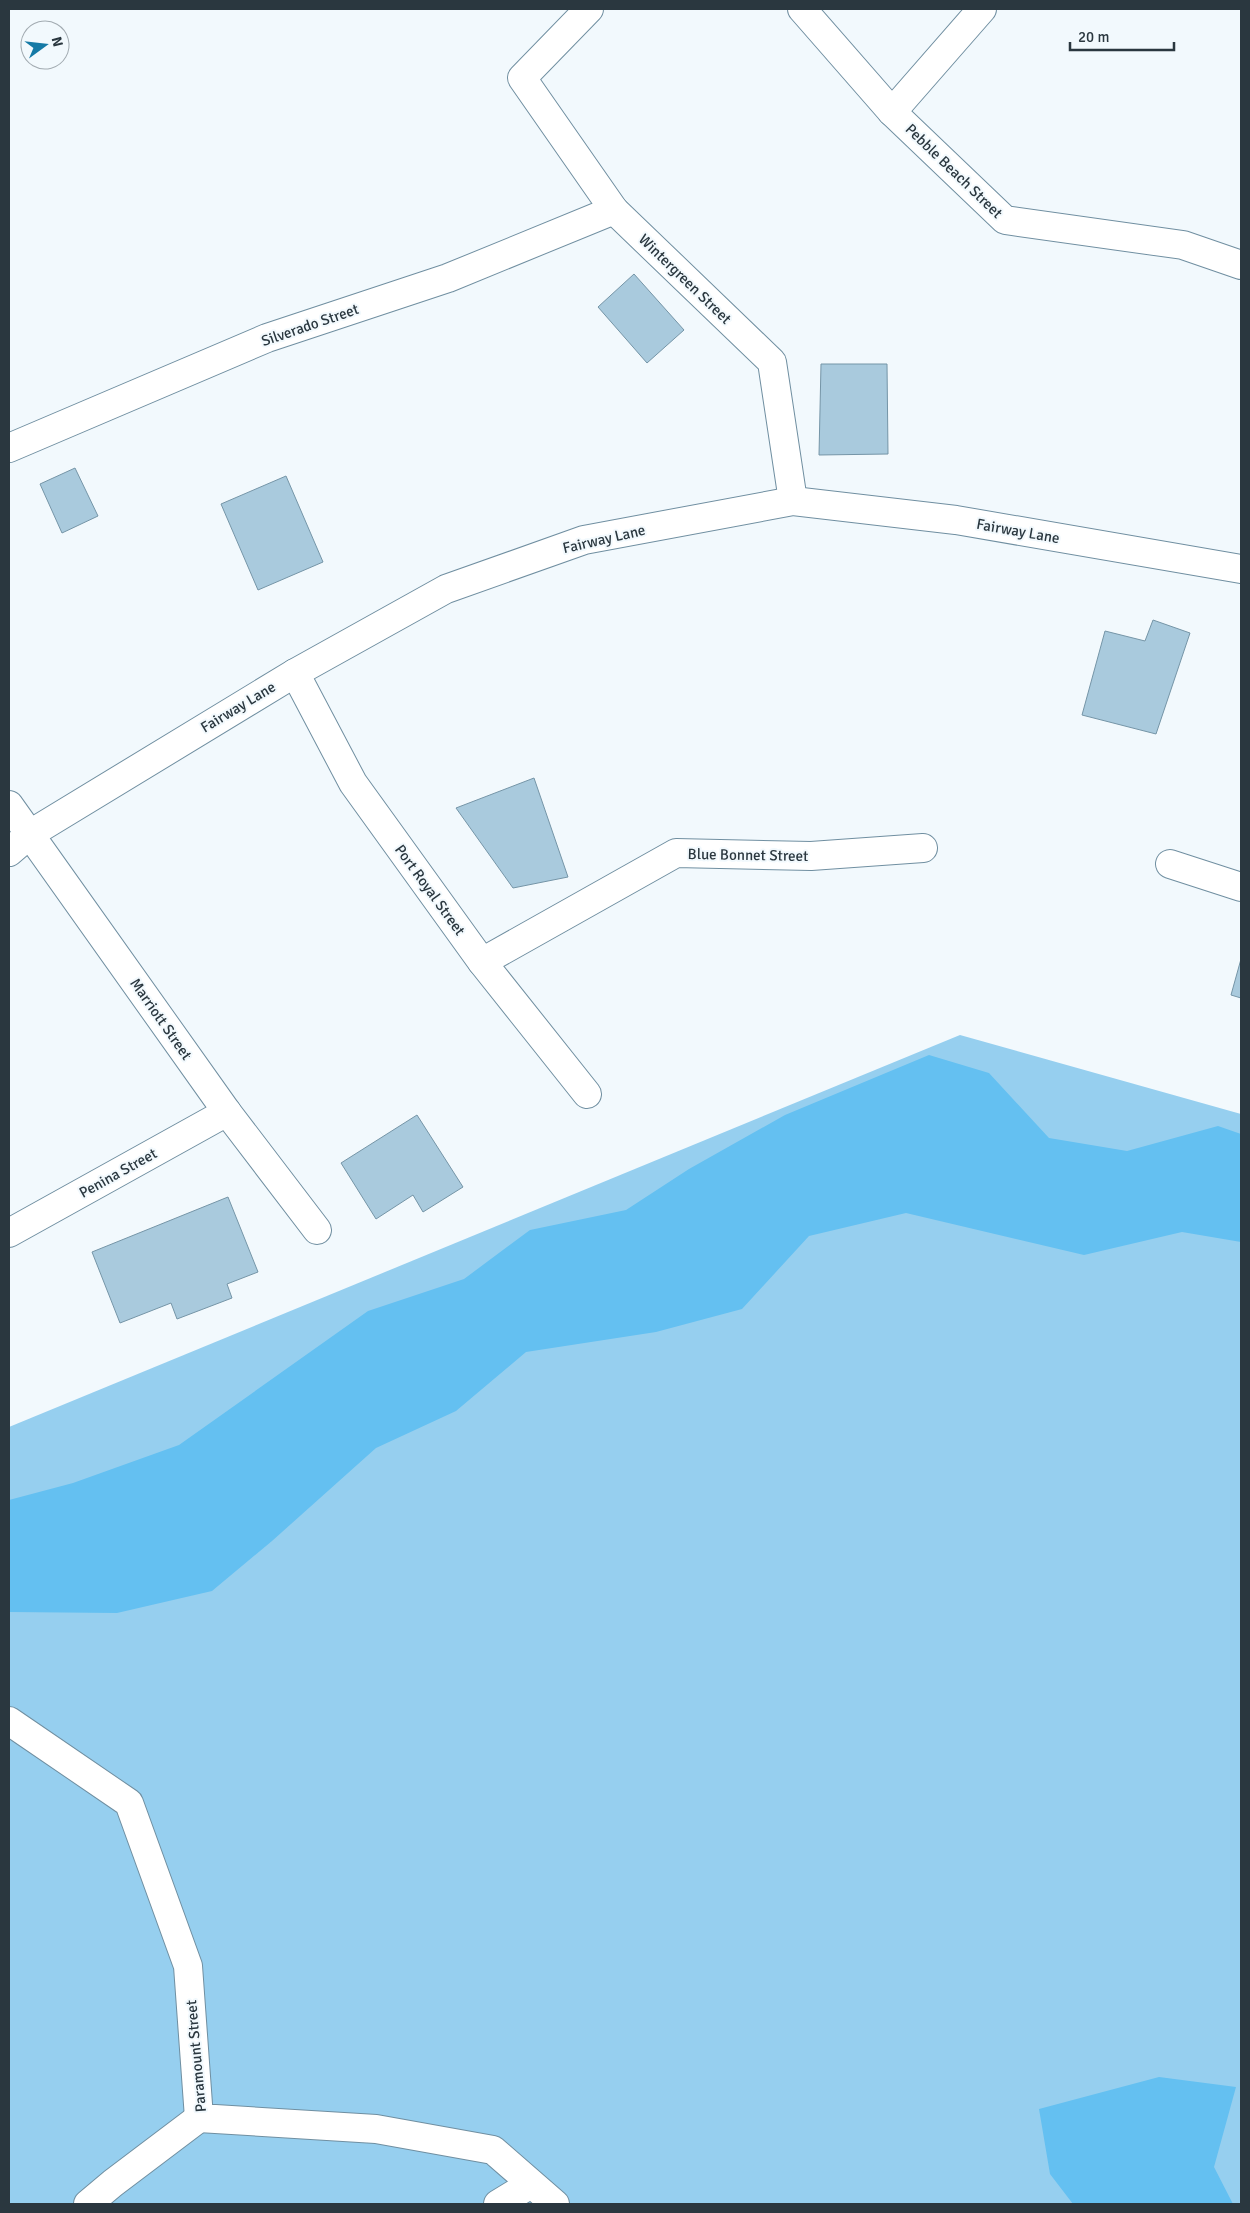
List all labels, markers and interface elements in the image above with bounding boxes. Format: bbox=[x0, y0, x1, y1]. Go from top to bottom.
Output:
north arrow bbox=[20, 20, 70, 70]
scale bar bbox=[1070, 20, 1174, 52]
text: 20 m bbox=[1078, 28, 1109, 46]
text: N bbox=[48, 35, 67, 49]
street label: Pebble Beach Street bbox=[902, 120, 1006, 222]
street label: Wintergreen Street bbox=[635, 230, 735, 328]
street label: Silverado Street bbox=[259, 300, 361, 350]
street label: Fairway Lane bbox=[975, 515, 1061, 547]
street label: Fairway Lane bbox=[561, 521, 647, 557]
street label: Fairway Lane bbox=[197, 678, 279, 736]
street label: Port Royal Street bbox=[391, 841, 469, 939]
street label: Blue Bonnet Street bbox=[688, 845, 808, 865]
street label: Marriott Street bbox=[126, 975, 196, 1063]
street label: Penina Street bbox=[76, 1144, 160, 1202]
street label: Paramount Street bbox=[182, 1999, 210, 2113]

